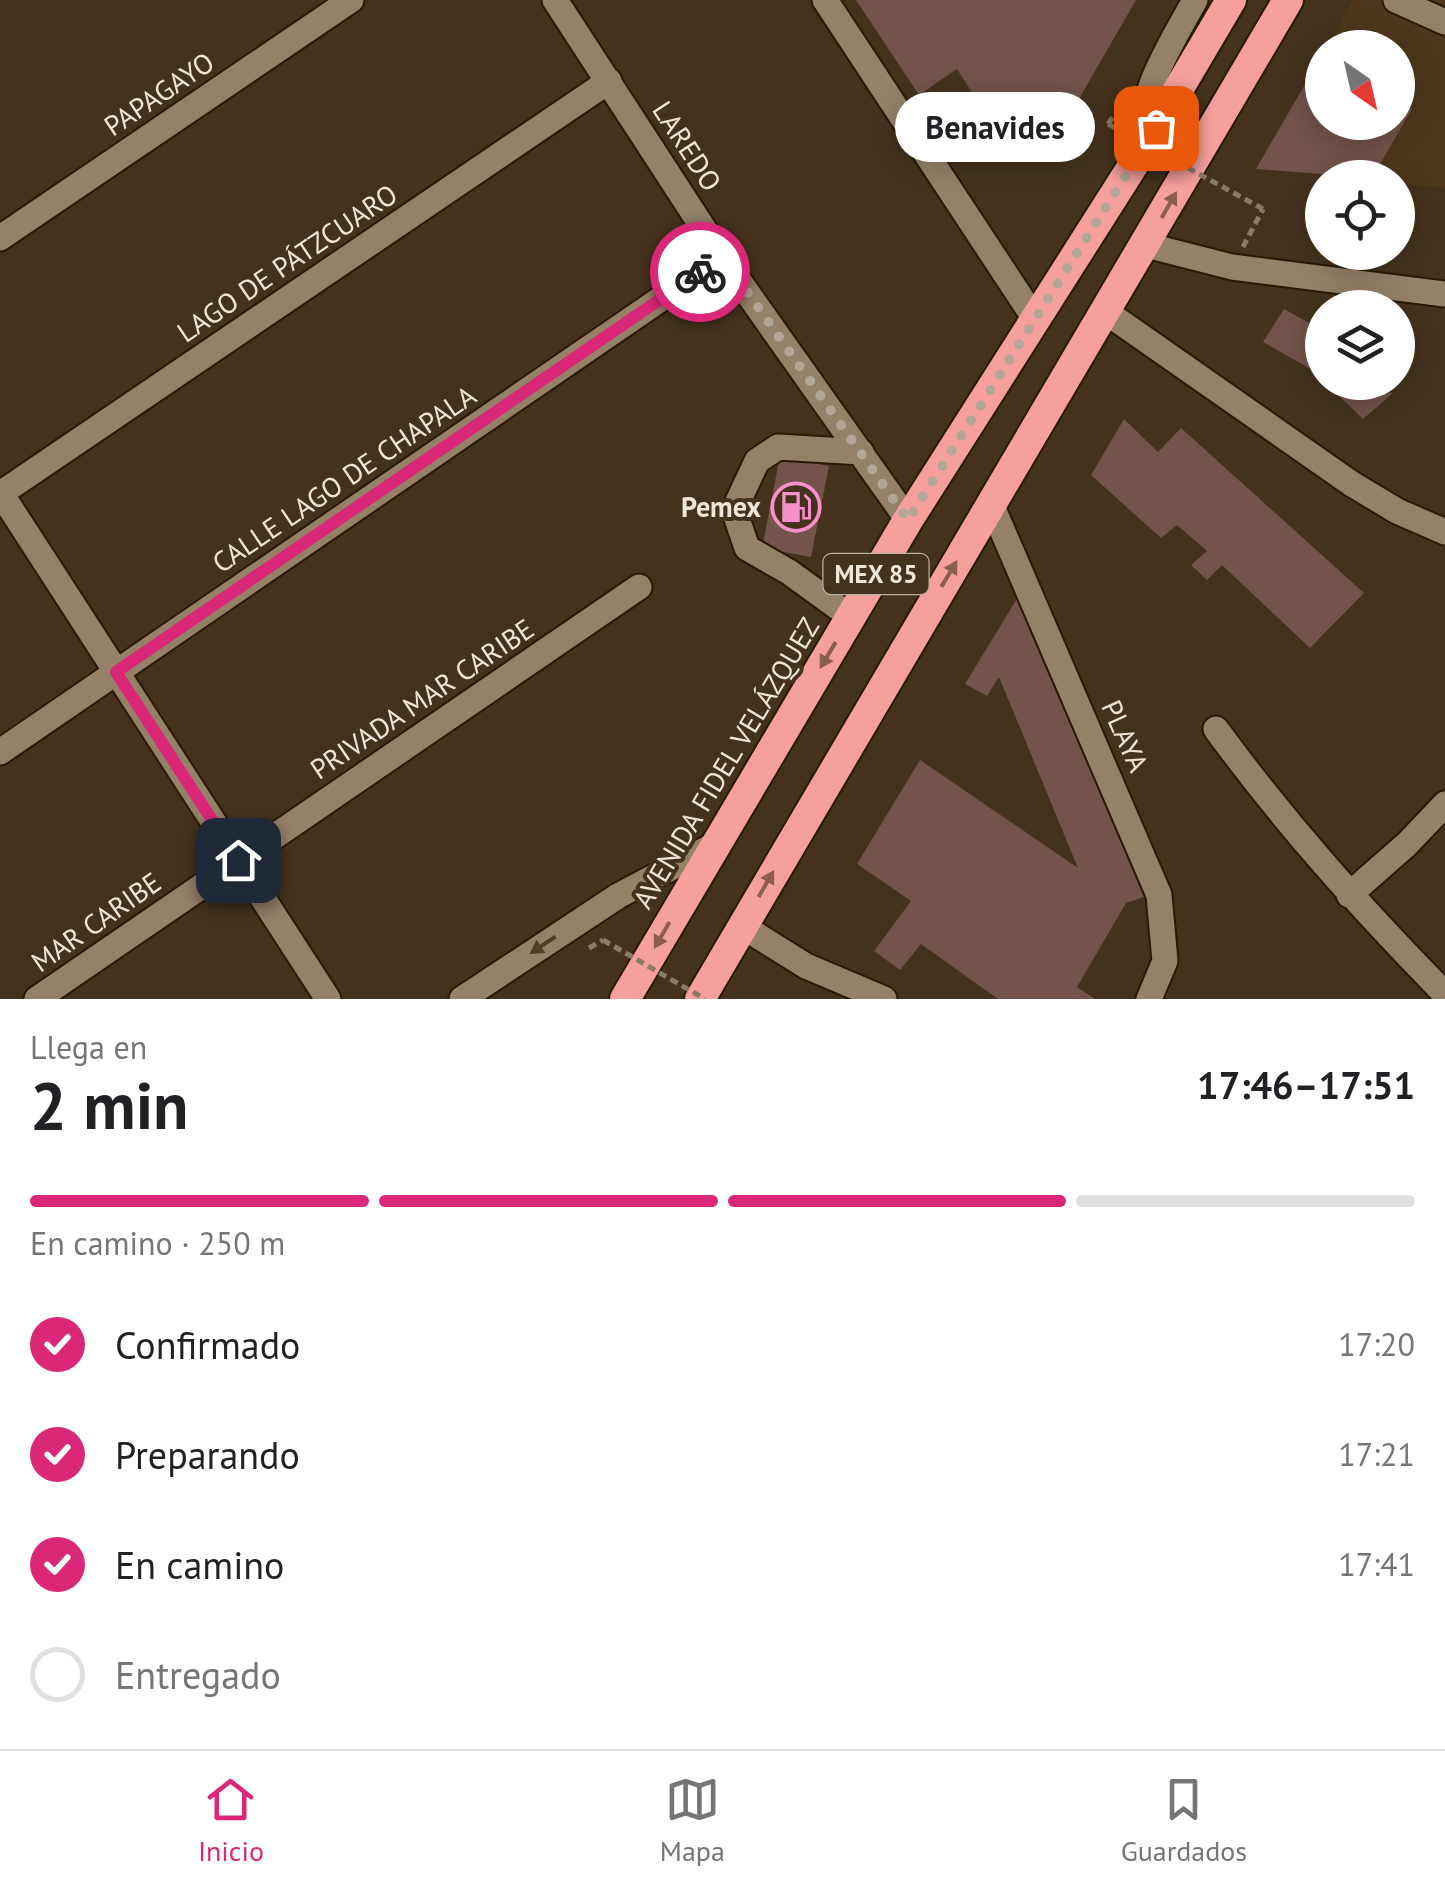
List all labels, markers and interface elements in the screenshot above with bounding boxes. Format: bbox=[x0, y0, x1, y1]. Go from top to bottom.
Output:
north arrow bbox=[1305, 30, 1415, 140]
map controls bbox=[1305, 30, 1415, 400]
street label: PAPAGAYO bbox=[97, 43, 221, 144]
pin bbox=[1114, 86, 1199, 171]
callout: Benavides bbox=[896, 93, 1096, 163]
street label: LAREDO bbox=[645, 94, 730, 198]
icon: bag bbox=[1129, 101, 1184, 156]
text: Benavides bbox=[925, 106, 1065, 148]
button: locate bbox=[1305, 160, 1415, 270]
street label: LAGO DE PÁTZCUARO bbox=[169, 175, 404, 350]
one-way arrow bbox=[1160, 190, 1177, 219]
courier bbox=[650, 222, 750, 322]
icon: bike bbox=[673, 245, 728, 300]
button: layers bbox=[1305, 290, 1415, 400]
street label: CALLE LAGO DE CHAPALA bbox=[205, 376, 483, 581]
fuel station icon: Pemex bbox=[770, 481, 822, 533]
place label: Pemex bbox=[681, 488, 761, 525]
road number: MEX 85 bbox=[824, 554, 928, 594]
one-way arrow bbox=[940, 560, 957, 588]
street label: PRIVADA MAR CARIBE bbox=[303, 610, 541, 787]
street label: AVENIDA FIDEL VELÁZQUEZ bbox=[624, 610, 827, 915]
one-way arrow bbox=[820, 641, 837, 669]
street label: PLAYA bbox=[1093, 694, 1158, 778]
pin bbox=[196, 818, 281, 903]
icon: home bbox=[211, 833, 266, 888]
street label: MAR CARIBE bbox=[23, 863, 168, 980]
one-way arrow bbox=[758, 870, 775, 899]
one-way arrow bbox=[654, 920, 671, 949]
one-way arrow bbox=[529, 936, 557, 954]
text: Llega en bbox=[30, 1026, 147, 1068]
text: 17:46–17:51 bbox=[1197, 1060, 1415, 1109]
text: 2 min bbox=[30, 1063, 189, 1147]
text: En camino · 250 m bbox=[30, 1222, 285, 1264]
icon: check bbox=[30, 1317, 85, 1372]
text: Confirmado bbox=[115, 1320, 300, 1369]
text: 17:20 bbox=[1338, 1323, 1415, 1365]
icon: check bbox=[30, 1427, 85, 1482]
text: Preparando bbox=[115, 1430, 300, 1479]
text: 17:21 bbox=[1338, 1433, 1415, 1475]
icon: check bbox=[30, 1537, 85, 1592]
text: En camino bbox=[115, 1540, 284, 1589]
text: 17:41 bbox=[1338, 1543, 1415, 1585]
text: Entregado bbox=[115, 1650, 281, 1699]
tab: Inicio bbox=[198, 1772, 264, 1869]
tab: Mapa bbox=[660, 1772, 725, 1869]
tab: Guardados bbox=[1121, 1772, 1247, 1869]

